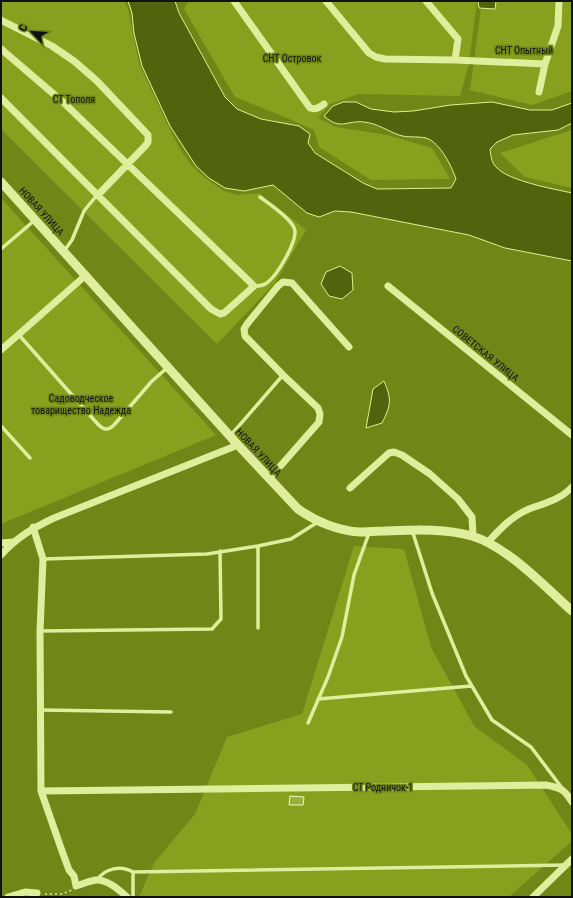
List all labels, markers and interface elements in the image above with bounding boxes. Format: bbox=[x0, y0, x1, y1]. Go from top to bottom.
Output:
north arrow bbox=[12, 12, 52, 52]
text: С bbox=[16, 22, 31, 34]
park label: СНТ Опытный bbox=[495, 45, 553, 56]
park label: СНТ Островок bbox=[263, 53, 322, 64]
park label: СТ Тополя bbox=[53, 94, 95, 105]
street label: НОВАЯ УЛИЦА bbox=[17, 185, 66, 238]
street label: СОВЕТСКАЯ УЛИЦА bbox=[450, 323, 521, 384]
park label: Садоводческое товарищество Надежда bbox=[31, 393, 131, 416]
street label: НОВАЯ УЛИЦА bbox=[234, 426, 284, 479]
park label: СТ Родничок-1 bbox=[353, 782, 413, 793]

